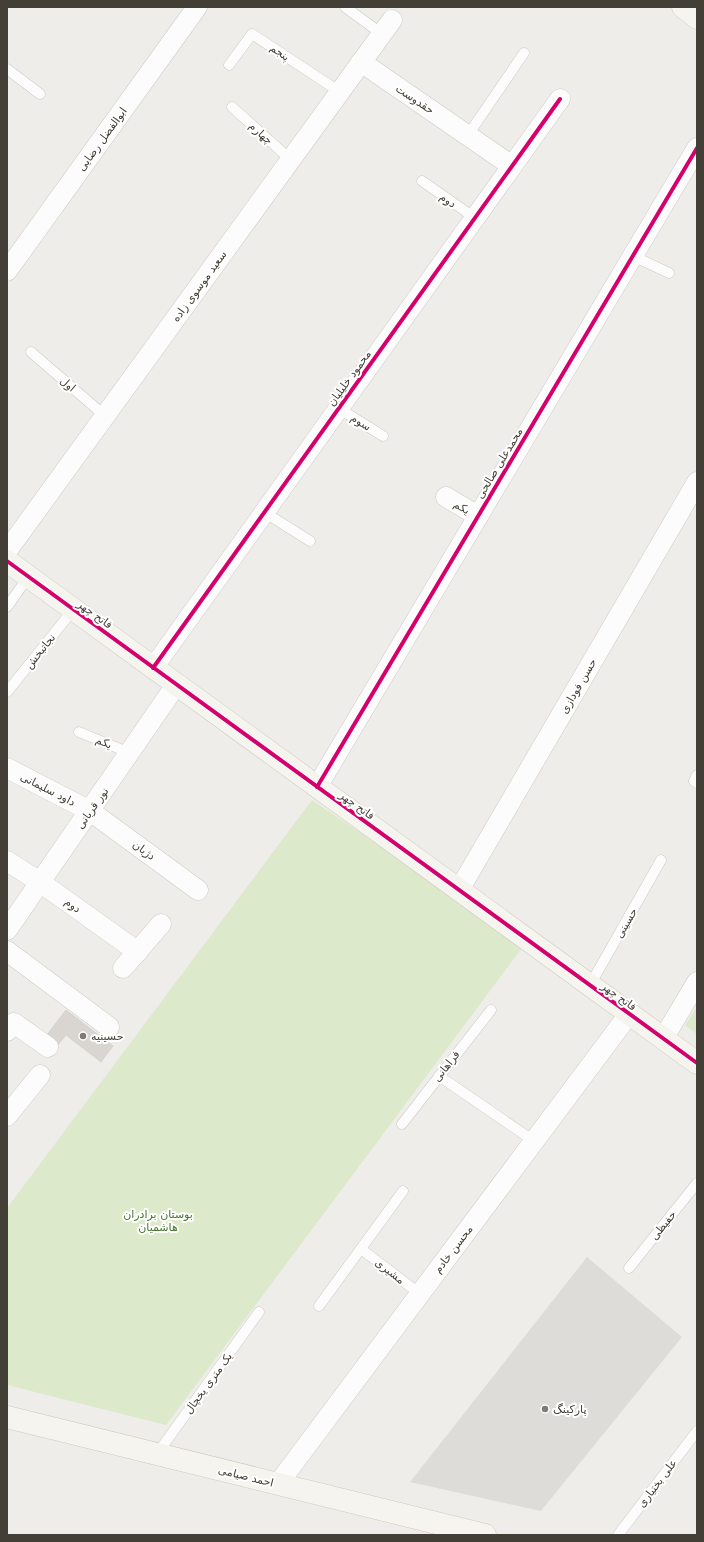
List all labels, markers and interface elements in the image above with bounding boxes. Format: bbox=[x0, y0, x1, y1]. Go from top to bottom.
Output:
street label: پنجم bbox=[267, 41, 292, 64]
street label: حقدوست bbox=[393, 82, 436, 117]
street label: ابوالفضل رضایی bbox=[75, 105, 130, 174]
street label: چهارم bbox=[246, 119, 275, 147]
street label: دوم bbox=[437, 190, 458, 211]
street label: سعید موسوی زاده bbox=[169, 248, 230, 324]
street label: محمود خلیلیان bbox=[325, 348, 374, 409]
street label: اول bbox=[57, 374, 78, 395]
street label: سوم bbox=[348, 411, 373, 434]
street label: محمدعلی صالحی bbox=[473, 425, 526, 501]
street label: یکم bbox=[451, 498, 472, 517]
street label: فاتح چهر bbox=[74, 597, 115, 631]
street label: نجاتبخش bbox=[22, 631, 58, 671]
street label: حسن فودازی bbox=[557, 656, 599, 716]
street label: یکم bbox=[94, 733, 114, 752]
street label: داود سلیمانی bbox=[18, 770, 77, 809]
street label: نور قربانی bbox=[73, 785, 111, 831]
street label: فاتح چهر bbox=[336, 788, 377, 822]
street label: دژبان bbox=[130, 838, 158, 863]
street label: دوم bbox=[62, 895, 83, 916]
street label: حسینی bbox=[613, 906, 640, 941]
street label: فاتح چهر bbox=[598, 979, 639, 1013]
place label: حسینیه bbox=[91, 1030, 123, 1043]
marker: حسینیه bbox=[78, 1031, 88, 1041]
street label: فراهانی bbox=[430, 1048, 463, 1084]
park label: بوستان برادران هاشمیان bbox=[123, 1208, 193, 1234]
street label: حفیظی bbox=[648, 1208, 679, 1243]
street label: محسن خادم bbox=[431, 1223, 476, 1276]
street label: مشیری bbox=[372, 1256, 407, 1287]
street label: یک متری یخچال bbox=[182, 1350, 235, 1416]
place label: پارکینگ bbox=[553, 1403, 586, 1416]
marker: پارکینگ bbox=[540, 1404, 550, 1414]
street label: علی بختیاری bbox=[635, 1457, 680, 1510]
street label: احمد صیامی bbox=[217, 1463, 275, 1490]

